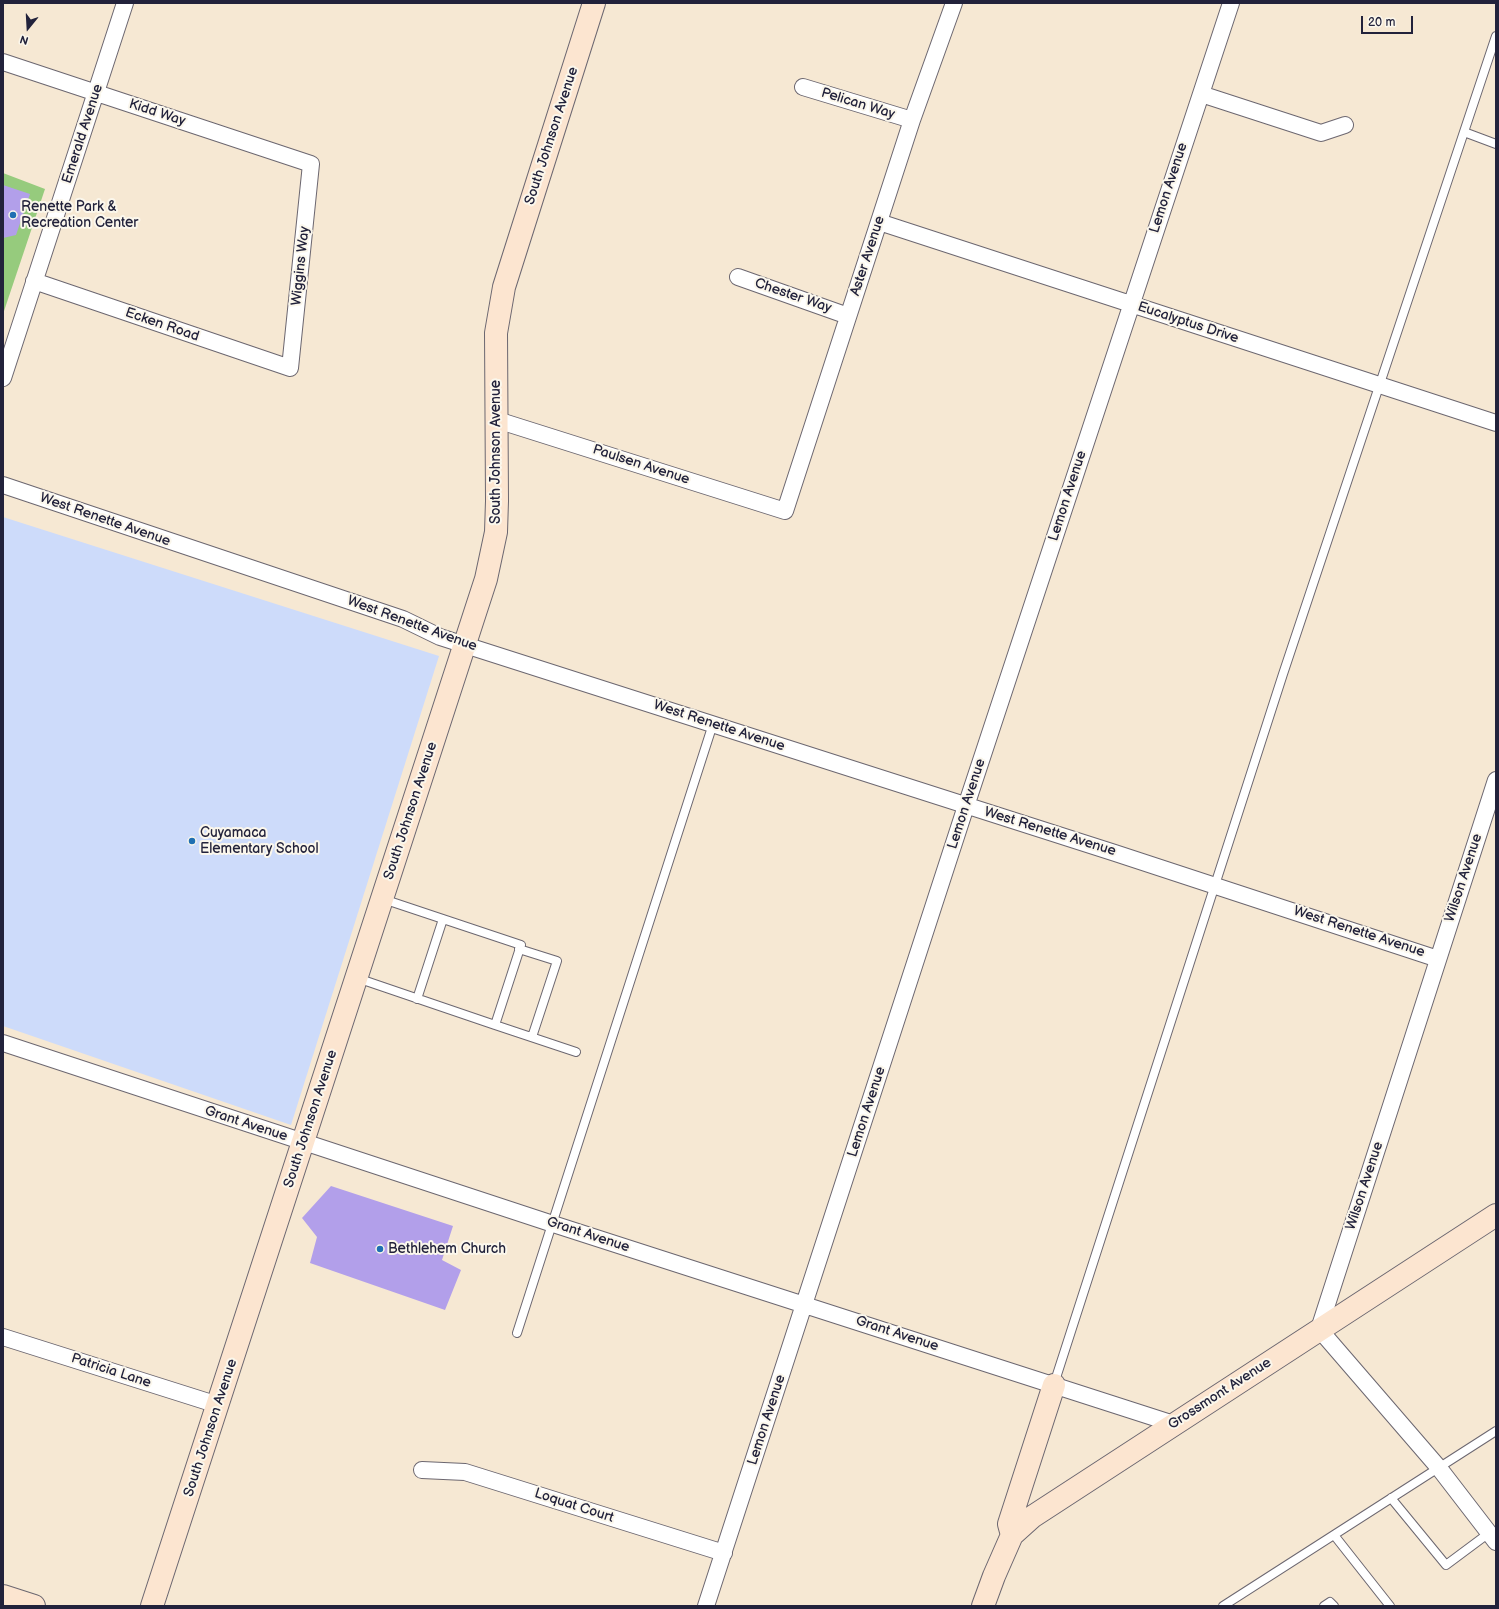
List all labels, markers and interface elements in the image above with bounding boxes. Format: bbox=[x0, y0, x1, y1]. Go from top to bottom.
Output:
north arrow bbox=[8, 8, 48, 48]
scale bar bbox=[1363, 8, 1415, 34]
text: 20 m bbox=[1368, 15, 1395, 30]
text: N bbox=[18, 32, 30, 47]
street label: South Johnson Avenue bbox=[522, 65, 582, 207]
street label: Emerald Avenue bbox=[59, 82, 107, 186]
street label: Pelican Way bbox=[819, 85, 897, 123]
street label: Kidd Way bbox=[127, 96, 187, 130]
street label: Lemon Avenue bbox=[1146, 141, 1192, 235]
place label: Renette Park & Recreation Center bbox=[21, 199, 138, 232]
marker: Renette Park & Recreation Center bbox=[8, 210, 18, 220]
street label: Aster Avenue bbox=[847, 214, 889, 298]
street label: Wiggins Way bbox=[288, 226, 314, 306]
street label: Chester Way bbox=[752, 275, 834, 317]
street label: Eucalyptus Drive bbox=[1135, 299, 1241, 347]
street label: Ecken Road bbox=[123, 305, 201, 345]
street label: South Johnson Avenue bbox=[488, 380, 504, 524]
street label: Paulsen Avenue bbox=[590, 441, 692, 489]
street label: Lemon Avenue bbox=[1045, 449, 1091, 543]
street label: West Renette Avenue bbox=[38, 490, 172, 550]
street label: West Renette Avenue bbox=[345, 593, 479, 655]
street label: West Renette Avenue bbox=[651, 697, 787, 755]
street label: South Johnson Avenue bbox=[381, 740, 441, 882]
street label: Lemon Avenue bbox=[944, 757, 990, 851]
street label: West Renette Avenue bbox=[982, 804, 1118, 860]
place label: Cuyamaca Elementary School bbox=[200, 825, 319, 858]
street label: Wilson Avenue bbox=[1442, 832, 1486, 924]
marker: Cuyamaca Elementary School bbox=[187, 836, 197, 846]
street label: West Renette Avenue bbox=[1291, 903, 1427, 961]
street label: South Johnson Avenue bbox=[281, 1048, 341, 1190]
street label: Lemon Avenue bbox=[844, 1065, 890, 1159]
street label: Grant Avenue bbox=[202, 1103, 290, 1145]
street label: Wilson Avenue bbox=[1343, 1140, 1387, 1232]
street label: Grant Avenue bbox=[544, 1214, 632, 1256]
place label: Bethlehem Church bbox=[388, 1241, 506, 1257]
marker: Bethlehem Church bbox=[375, 1244, 385, 1254]
street label: Grant Avenue bbox=[853, 1313, 941, 1355]
street label: Patricia Lane bbox=[69, 1350, 153, 1392]
street label: Grossmont Avenue bbox=[1165, 1354, 1275, 1434]
street label: South Johnson Avenue bbox=[181, 1357, 241, 1499]
street label: Lemon Avenue bbox=[744, 1373, 790, 1467]
street label: Loquat Court bbox=[532, 1485, 616, 1527]

